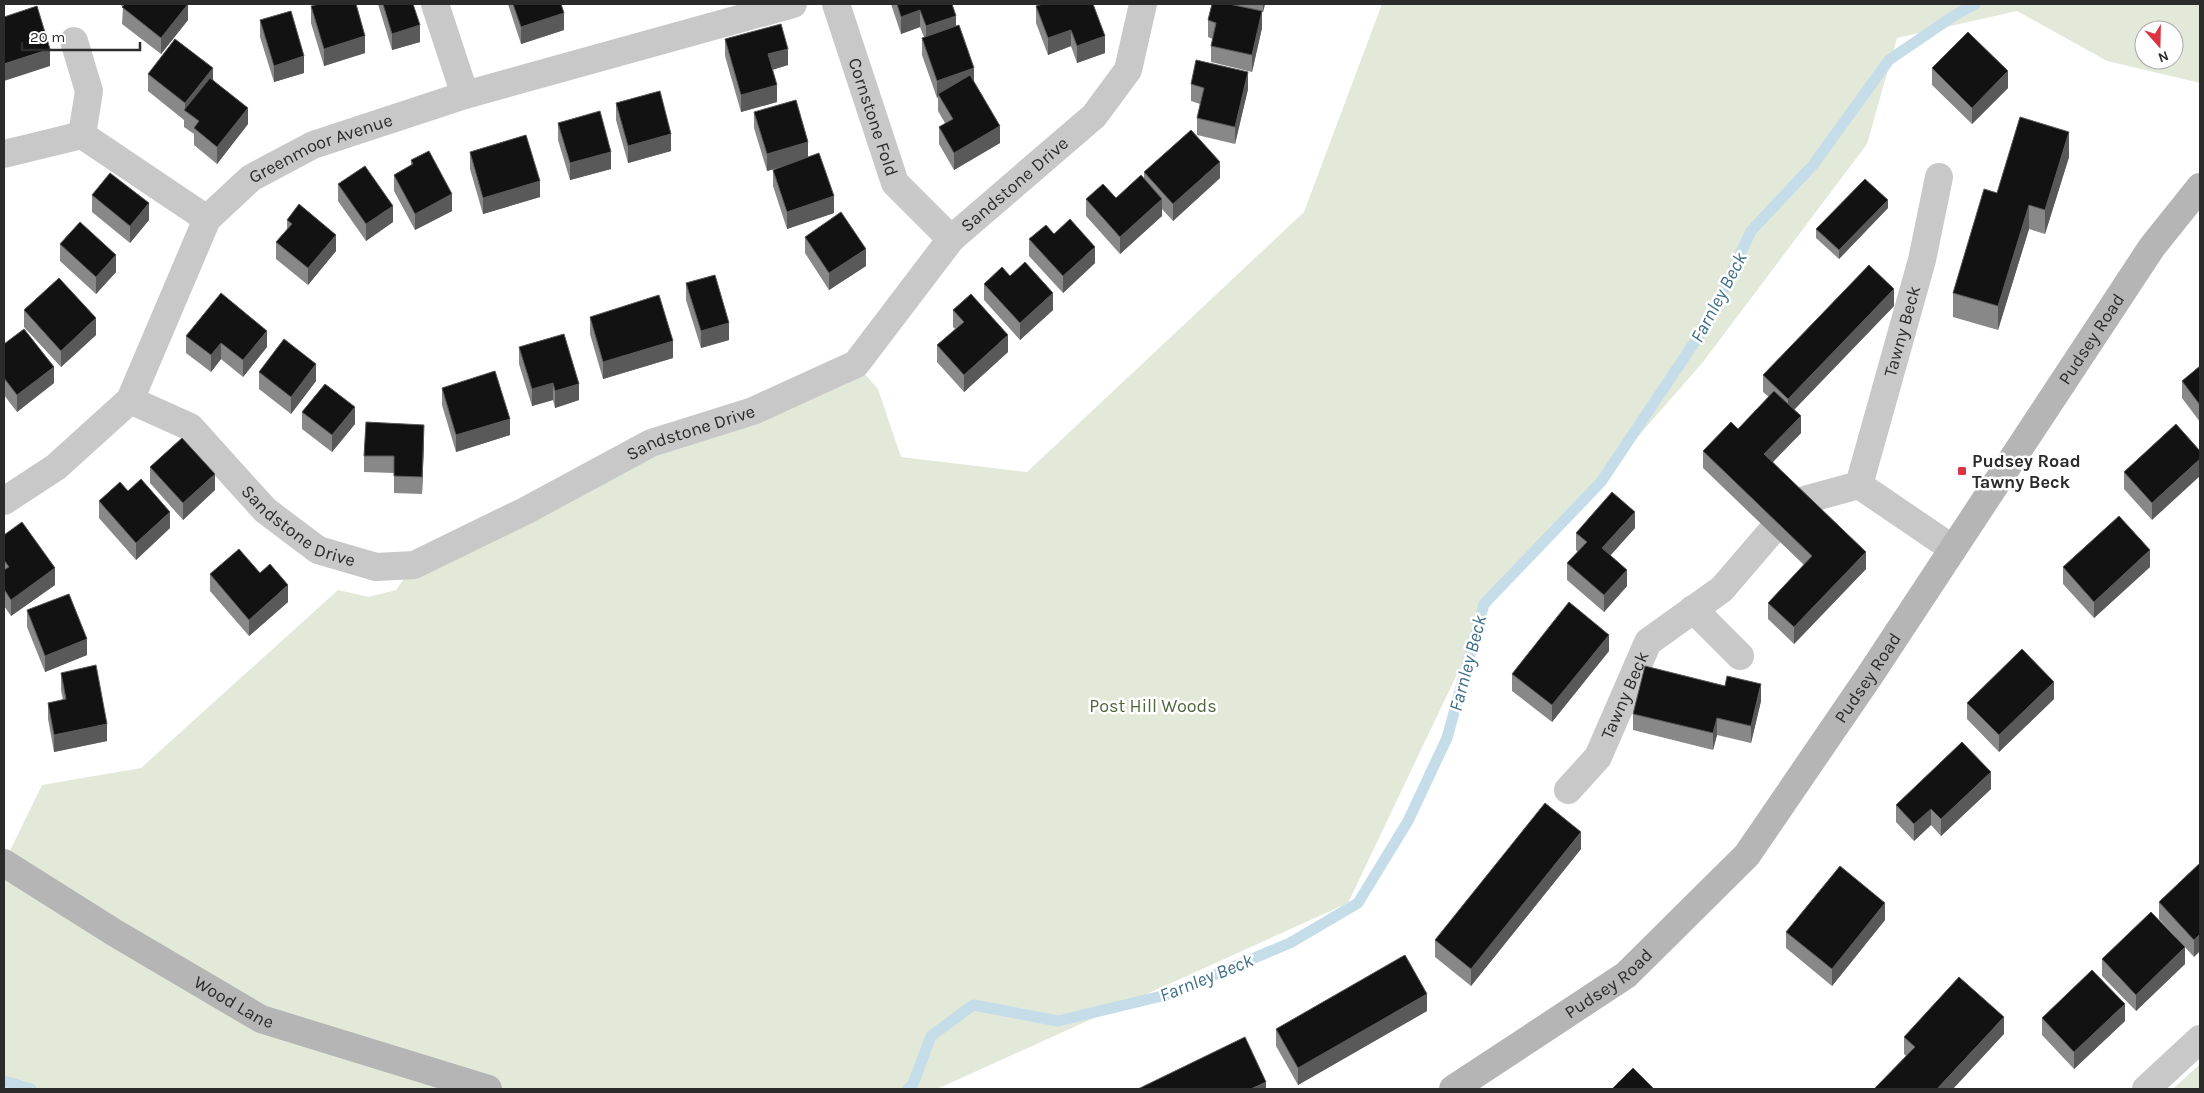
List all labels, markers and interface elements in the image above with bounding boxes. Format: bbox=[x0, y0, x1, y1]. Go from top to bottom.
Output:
scale bar bbox=[22, 20, 140, 52]
north arrow bbox=[2134, 20, 2184, 70]
text: 20 m bbox=[30, 28, 65, 46]
text: N bbox=[2156, 47, 2171, 66]
street label: Cornstone Fold bbox=[844, 55, 903, 179]
street label: Greenmoor Avenue bbox=[245, 109, 395, 188]
street label: Sandstone Drive bbox=[956, 132, 1073, 237]
water label: Farnley Beck bbox=[1686, 248, 1752, 346]
street label: Tawny Beck bbox=[1879, 283, 1925, 379]
street label: Pudsey Road bbox=[2053, 289, 2129, 389]
street label: Sandstone Drive bbox=[622, 400, 758, 465]
place label: Pudsey Road Tawny Beck bbox=[1972, 450, 2081, 493]
marker: Pudsey Road Tawny Beck bbox=[1956, 465, 1968, 477]
street label: Sandstone Drive bbox=[237, 480, 358, 571]
water label: Farnley Beck bbox=[1445, 612, 1491, 714]
street label: Pudsey Road bbox=[1829, 628, 1906, 727]
street label: Tawny Beck bbox=[1596, 648, 1654, 743]
park label: Post Hill Woods bbox=[1089, 695, 1217, 717]
street label: Pudsey Road bbox=[1560, 944, 1657, 1023]
water label: Farnley Beck bbox=[1156, 949, 1257, 1007]
street label: Wood Lane bbox=[190, 971, 276, 1033]

